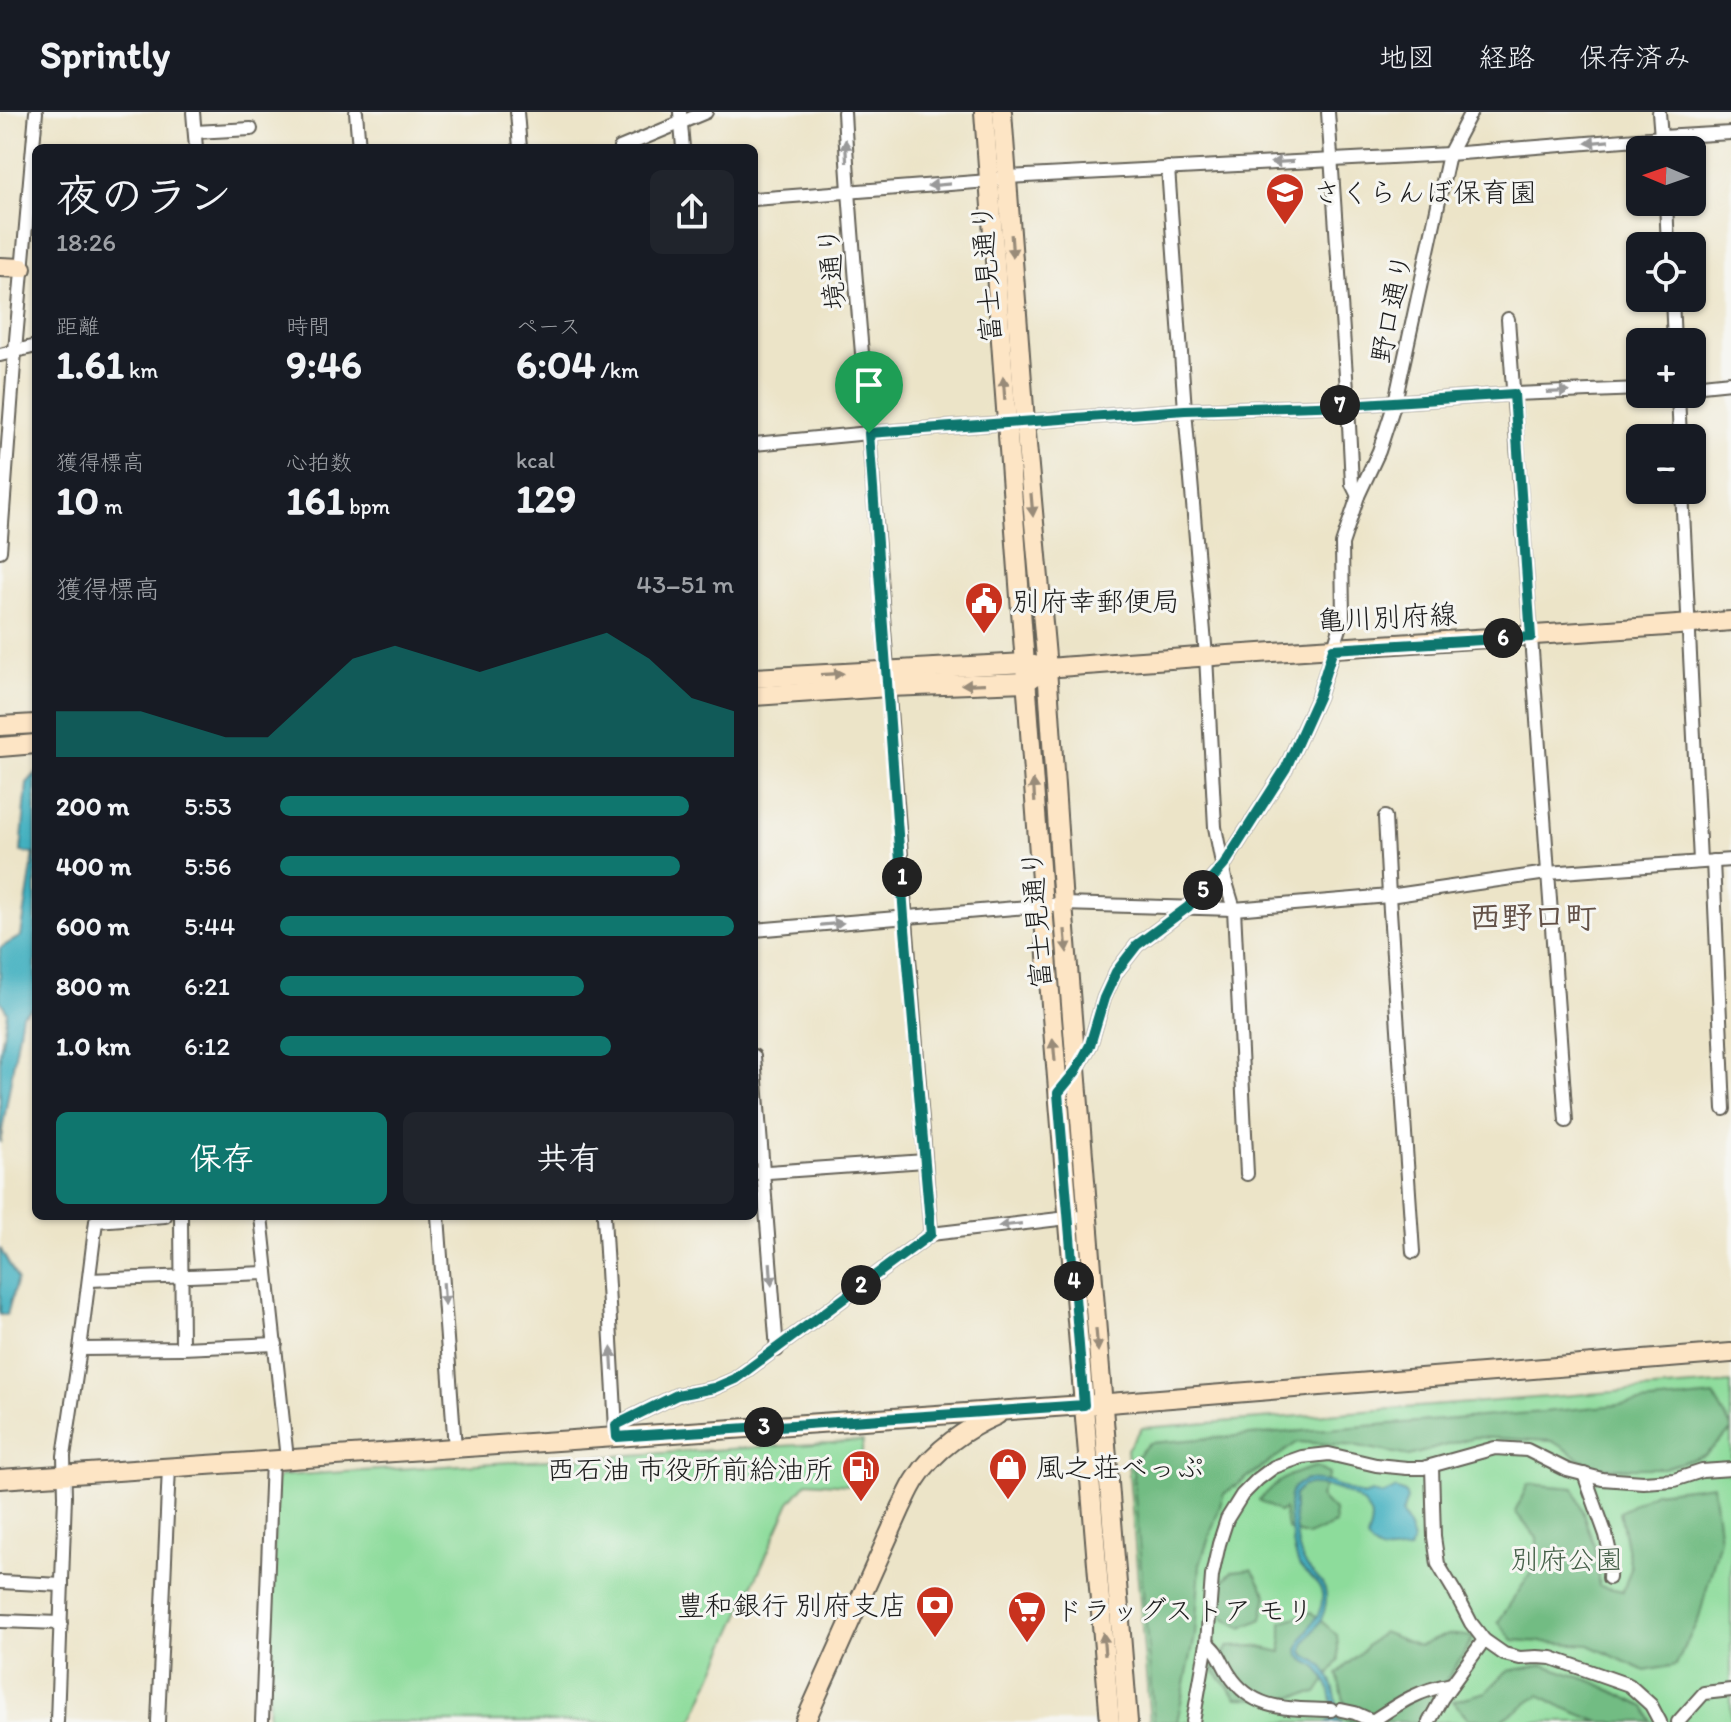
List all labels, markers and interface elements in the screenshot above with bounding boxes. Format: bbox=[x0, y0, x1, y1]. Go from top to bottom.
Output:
text: Sprintly bbox=[40, 32, 170, 78]
text: 地図 bbox=[1379, 40, 1435, 74]
text: 経路 bbox=[1479, 40, 1535, 74]
text: 保存済み bbox=[1579, 40, 1691, 74]
one-way arrow bbox=[1584, 136, 1609, 149]
north arrow bbox=[1626, 136, 1706, 216]
map controls bbox=[1626, 136, 1706, 504]
one-way arrow bbox=[840, 138, 853, 163]
one-way arrow bbox=[1269, 155, 1294, 168]
text: 夜のラン bbox=[56, 169, 232, 222]
button: share bbox=[650, 170, 734, 254]
school or university icon: さくらんぼ保育園 bbox=[1264, 171, 1306, 226]
place label: さくらんぼ保育園 bbox=[1313, 175, 1537, 209]
one-way arrow bbox=[926, 179, 951, 192]
street label: 富士見通り bbox=[964, 202, 1008, 344]
street label: 境通り bbox=[810, 225, 852, 311]
text: 18:26 bbox=[56, 226, 116, 258]
button: locate bbox=[1626, 232, 1706, 312]
one-way arrow bbox=[1006, 234, 1019, 259]
street label: 野口通り bbox=[1363, 250, 1419, 366]
text: 距離 bbox=[56, 313, 100, 340]
text: 時間 bbox=[286, 313, 330, 340]
text: ペース bbox=[516, 313, 581, 340]
button: + bbox=[1626, 328, 1706, 408]
text: 1.61 bbox=[56, 340, 124, 388]
text: 9:46 bbox=[286, 340, 362, 388]
text: 6:04 bbox=[516, 340, 596, 388]
pin bbox=[835, 351, 903, 433]
text: km bbox=[124, 357, 158, 384]
text: /km bbox=[596, 357, 639, 384]
icon: arrive bbox=[847, 363, 891, 407]
one-way arrow bbox=[998, 375, 1011, 400]
pin: 7 bbox=[1320, 385, 1360, 425]
one-way arrow bbox=[1546, 386, 1571, 399]
text: 7 bbox=[1335, 391, 1345, 418]
button: − bbox=[1626, 424, 1706, 504]
text: kcal bbox=[516, 447, 555, 474]
text: 獲得標高 bbox=[56, 449, 144, 476]
text: 心拍数 bbox=[286, 449, 352, 476]
text: 129 bbox=[516, 474, 577, 522]
text: 10 bbox=[56, 476, 99, 524]
text: 161 bbox=[286, 476, 344, 524]
text: m bbox=[99, 493, 123, 520]
text: bpm bbox=[344, 493, 390, 520]
one-way arrow bbox=[1026, 493, 1039, 518]
text: 43–51 m bbox=[636, 568, 734, 600]
text: 獲得標高 bbox=[56, 573, 160, 605]
public building icon: 別府幸郵便局 bbox=[963, 580, 1005, 635]
place label: 別府幸郵便局 bbox=[1012, 584, 1180, 618]
street label: 亀川別府線 bbox=[1316, 596, 1458, 638]
pin: 6 bbox=[1483, 618, 1523, 658]
text: 6 bbox=[1497, 624, 1509, 651]
one-way arrow bbox=[820, 667, 845, 680]
one-way arrow bbox=[960, 678, 985, 691]
one-way arrow bbox=[1027, 778, 1040, 803]
text: 200 m bbox=[56, 790, 129, 822]
text: 5:53 bbox=[184, 790, 232, 822]
street label: 富士見通り bbox=[1014, 848, 1058, 990]
text: 400 m bbox=[56, 850, 131, 882]
text: 5:56 bbox=[184, 850, 231, 882]
pin: 1 bbox=[882, 857, 922, 897]
text: 1 bbox=[897, 863, 907, 890]
pin: 5 bbox=[1183, 870, 1223, 910]
text: 5 bbox=[1197, 876, 1209, 903]
district label: 西野口町 bbox=[1469, 898, 1597, 936]
text: 600 m bbox=[56, 910, 130, 942]
text: 5:44 bbox=[184, 910, 235, 942]
one-way arrow bbox=[820, 917, 845, 930]
one-way arrow bbox=[1059, 929, 1072, 954]
text: 800 m bbox=[56, 970, 130, 1002]
text: 6:21 bbox=[184, 970, 230, 1002]
text: 1.0 km bbox=[56, 1030, 131, 1062]
text: 6:12 bbox=[184, 1030, 230, 1062]
one-way arrow bbox=[1047, 1037, 1060, 1062]
button: 保存 bbox=[56, 1112, 387, 1204]
button: 共有 bbox=[403, 1112, 734, 1204]
one-way arrow bbox=[997, 1218, 1022, 1231]
pin: 4 bbox=[1054, 1261, 1094, 1301]
one-way arrow bbox=[765, 1262, 778, 1287]
pin: 2 bbox=[841, 1265, 881, 1305]
text: 4 bbox=[1067, 1267, 1081, 1294]
text: 2 bbox=[855, 1271, 867, 1298]
one-way arrow bbox=[438, 1282, 451, 1307]
one-way arrow bbox=[1091, 1328, 1104, 1353]
one-way arrow bbox=[606, 1346, 619, 1371]
pin: 3 bbox=[744, 1407, 784, 1447]
text: 3 bbox=[758, 1413, 770, 1440]
shop icon: 風之荘べっぷ bbox=[987, 1446, 1029, 1501]
fuel station icon: 西石油 市役所前給油所 bbox=[840, 1448, 882, 1503]
place label: 風之荘べっぷ bbox=[1036, 1450, 1204, 1484]
place label: 西石油 市役所前給油所 bbox=[547, 1452, 833, 1486]
park label: 別府公園 bbox=[1511, 1542, 1623, 1576]
bank icon: 豊和銀行 別府支店 bbox=[914, 1584, 956, 1639]
place label: 豊和銀行 別府支店 bbox=[677, 1588, 907, 1622]
supermarket icon: ドラッグストア モリ bbox=[1006, 1589, 1048, 1644]
place label: ドラッグストア モリ bbox=[1055, 1593, 1314, 1627]
one-way arrow bbox=[1097, 1631, 1110, 1656]

